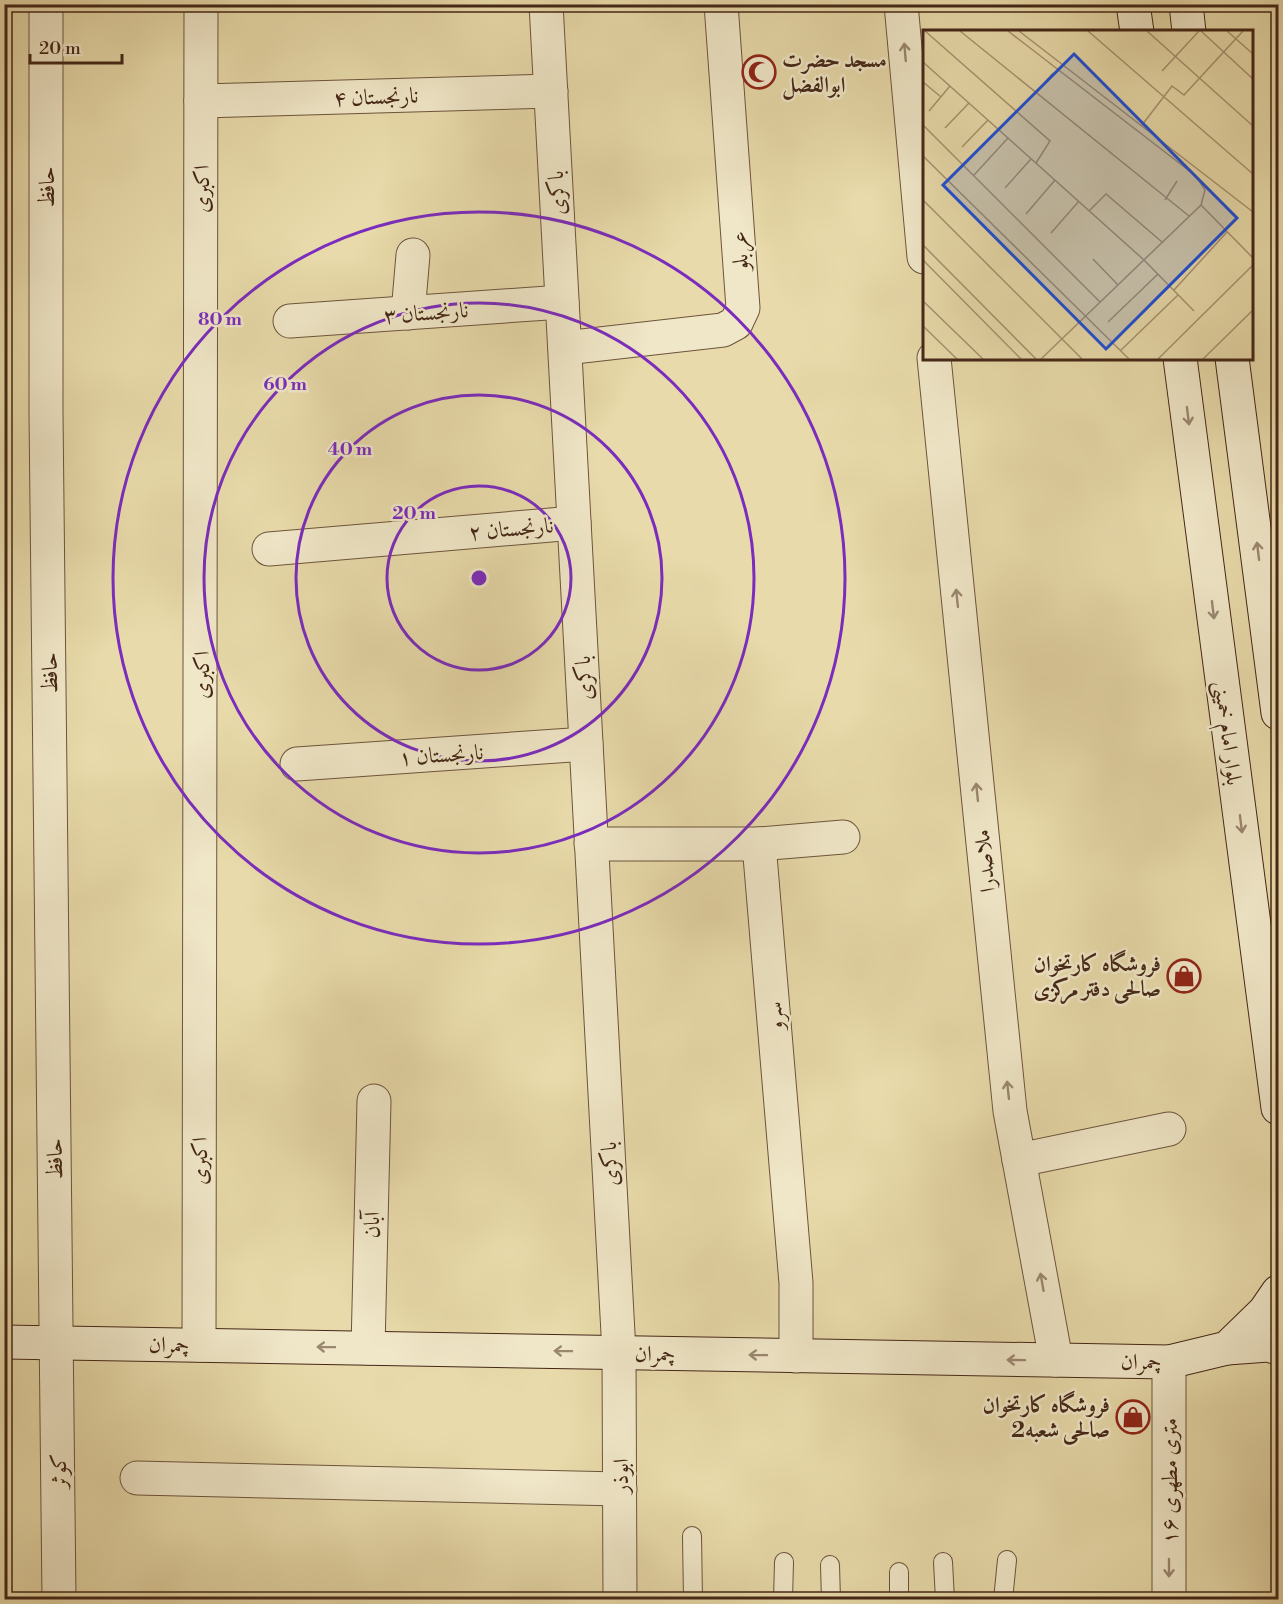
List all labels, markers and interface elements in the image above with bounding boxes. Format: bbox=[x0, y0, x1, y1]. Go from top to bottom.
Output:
scale bar bbox=[30, 27, 122, 65]
inset map bbox=[923, 30, 1253, 360]
text: 20 m bbox=[39, 37, 81, 60]
one-way arrow bbox=[899, 43, 910, 63]
place label: مسجد حضرت ابوالفضل bbox=[782, 47, 887, 100]
mosque icon: مسجد حضرت ابوالفضل bbox=[741, 54, 777, 90]
street label: نارنجستان ۴ bbox=[333, 83, 419, 112]
street label: اکبری bbox=[189, 165, 216, 213]
street label: حافظ bbox=[34, 166, 61, 208]
street label: باکری bbox=[543, 170, 572, 216]
street label: عربلو bbox=[726, 230, 756, 274]
street label: نارنجستان ۳ bbox=[383, 297, 469, 330]
text: 80 m bbox=[198, 308, 243, 331]
text: 60 m bbox=[263, 373, 307, 396]
one-way arrow bbox=[1182, 406, 1193, 426]
text: 40 m bbox=[328, 438, 373, 461]
text: 20 m bbox=[392, 502, 436, 525]
street label: نارنجستان ۲ bbox=[468, 512, 555, 547]
one-way arrow bbox=[1252, 542, 1263, 562]
centre of rings bbox=[469, 568, 489, 588]
one-way arrow bbox=[951, 588, 962, 608]
one-way arrow bbox=[1208, 599, 1219, 619]
street label: اکبری bbox=[189, 651, 216, 699]
street label: حافظ bbox=[37, 652, 64, 694]
street label: باکری bbox=[570, 655, 599, 701]
street label: بلوار امام خمینی bbox=[1203, 679, 1247, 788]
street label: نارنجستان ۱ bbox=[398, 739, 484, 772]
one-way arrow bbox=[971, 782, 982, 802]
one-way arrow bbox=[1236, 814, 1247, 833]
street label: ملاصدرا bbox=[969, 828, 1002, 894]
place label: فروشگاه کارتخوان صالحی دفتر مرکزی bbox=[1033, 949, 1161, 1005]
shop icon: فروشگاه کارتخوان صالحی دفتر مرکزی bbox=[1166, 958, 1202, 994]
street label: سرو bbox=[761, 1000, 790, 1033]
one-way arrow bbox=[1002, 1081, 1013, 1101]
street label: اکبری bbox=[187, 1137, 214, 1185]
street label: حافظ bbox=[42, 1138, 69, 1180]
street label: باکری bbox=[596, 1141, 625, 1187]
street label: آبان bbox=[358, 1209, 386, 1239]
one-way arrow bbox=[1036, 1273, 1047, 1292]
street label: چمران bbox=[148, 1332, 190, 1359]
one-way arrow bbox=[317, 1341, 337, 1353]
street label: چمران bbox=[634, 1341, 676, 1368]
one-way arrow bbox=[554, 1345, 574, 1357]
one-way arrow bbox=[749, 1349, 769, 1361]
street label: چمران bbox=[1121, 1349, 1161, 1376]
one-way arrow bbox=[1007, 1354, 1027, 1365]
place label: فروشگاه کارتخوان صالحی شعبه2 bbox=[982, 1390, 1110, 1445]
shop icon: فروشگاه کارتخوان صالحی شعبه2 bbox=[1115, 1399, 1151, 1435]
street label: ۱۶ متری مطهری bbox=[1157, 1418, 1184, 1544]
street label: کوثر bbox=[46, 1453, 73, 1491]
street label: ابوذر bbox=[608, 1458, 635, 1496]
one-way arrow bbox=[1163, 1557, 1175, 1577]

